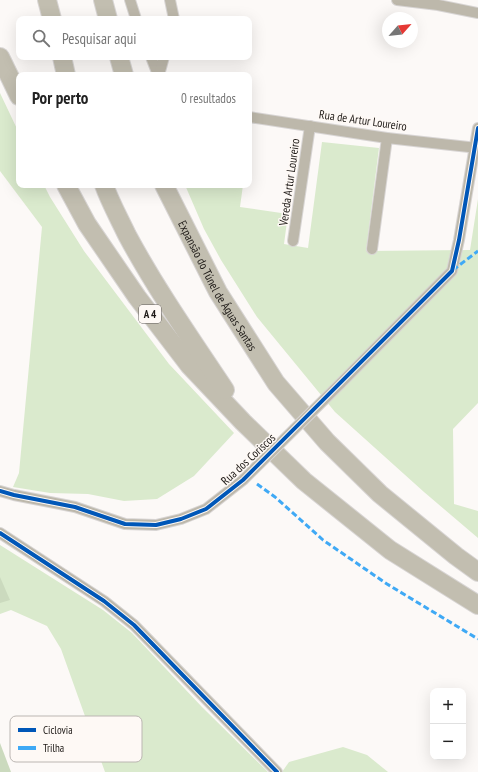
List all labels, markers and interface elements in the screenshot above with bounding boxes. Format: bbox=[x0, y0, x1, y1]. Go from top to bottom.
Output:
north arrow bbox=[382, 12, 418, 48]
search box bbox=[16, 16, 252, 60]
icon: search bbox=[30, 27, 52, 49]
text: Pesquisar aqui bbox=[62, 29, 136, 48]
text: Por perto bbox=[32, 87, 88, 109]
text: 0 resultados bbox=[181, 90, 236, 107]
street label: Rua de Artur Loureiro bbox=[318, 106, 408, 134]
street label: Vereda Artur Loureiro bbox=[275, 137, 303, 228]
street label: Expansão do Túnel de Águas Santas bbox=[175, 218, 261, 353]
road number: A 4 bbox=[139, 305, 161, 323]
street label: Rua dos Coriscos bbox=[218, 430, 278, 488]
map controls bbox=[430, 688, 466, 760]
button: + bbox=[430, 688, 466, 724]
legend bbox=[10, 716, 142, 762]
text: Ciclovia bbox=[43, 723, 73, 737]
button: − bbox=[430, 724, 466, 760]
text: Trilha bbox=[43, 741, 64, 755]

